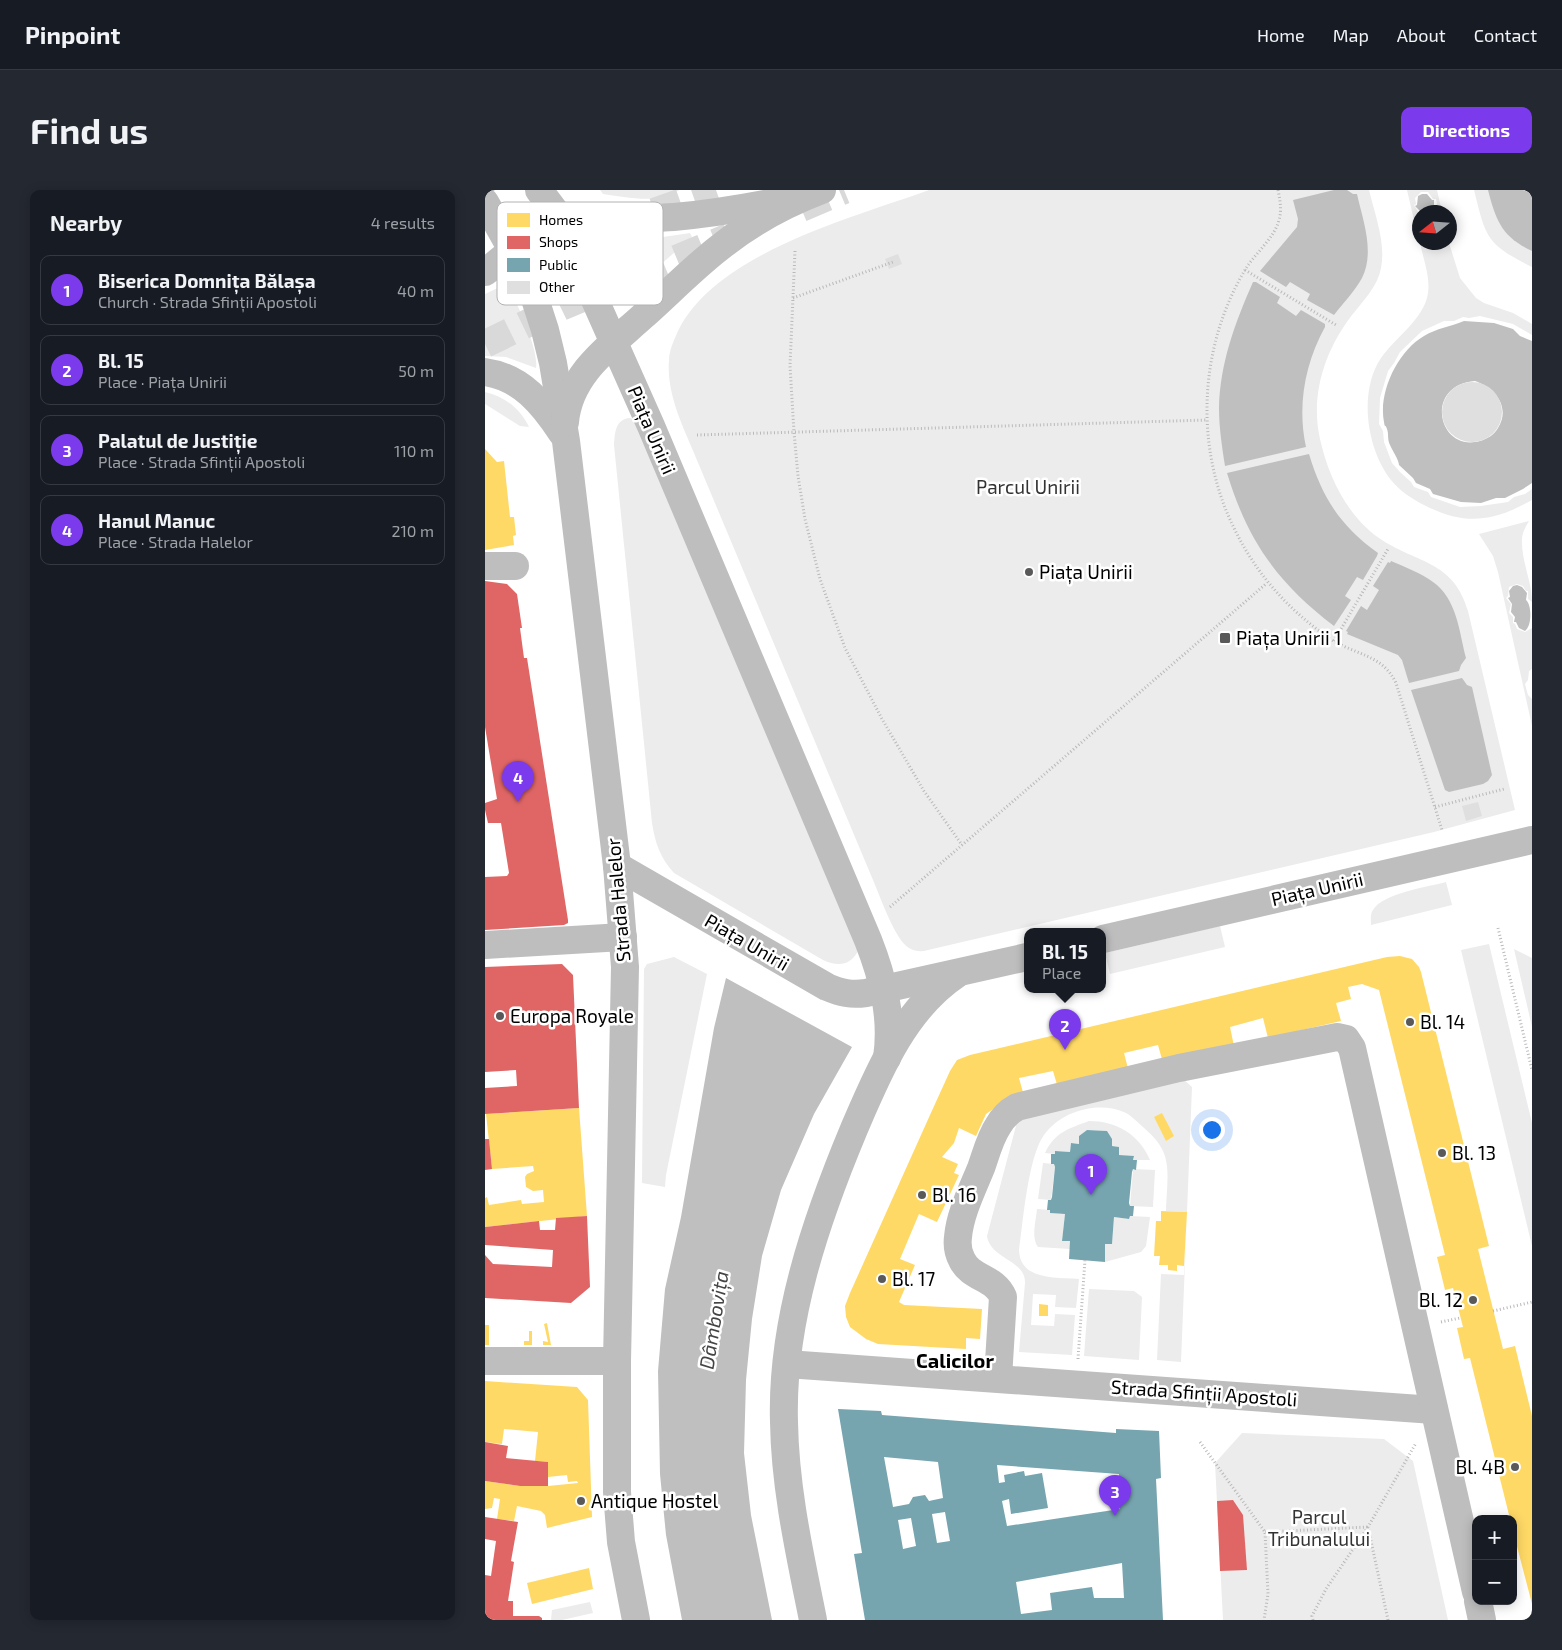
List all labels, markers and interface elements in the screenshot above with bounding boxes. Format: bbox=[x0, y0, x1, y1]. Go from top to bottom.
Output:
text: Pinpoint bbox=[25, 20, 120, 49]
text: Home bbox=[1257, 24, 1305, 46]
text: Map bbox=[1333, 24, 1369, 46]
text: About bbox=[1397, 24, 1446, 46]
text: Contact bbox=[1474, 24, 1537, 46]
button: Directions bbox=[1401, 107, 1532, 153]
text: Find us bbox=[30, 109, 148, 151]
legend bbox=[497, 202, 663, 305]
north arrow bbox=[1412, 205, 1457, 250]
text: Nearby bbox=[50, 210, 122, 235]
text: Homes bbox=[539, 211, 583, 228]
text: 4 results bbox=[371, 213, 435, 232]
text: Shops bbox=[539, 233, 578, 250]
text: Public bbox=[539, 256, 578, 273]
text: Biserica Domnița Bălașa bbox=[98, 269, 315, 292]
text: Other bbox=[539, 278, 575, 295]
text: 1 bbox=[64, 281, 70, 300]
text: 40 m bbox=[397, 281, 434, 300]
text: Church · Strada Sfinții Apostoli bbox=[98, 292, 317, 311]
text: Bl. 15 bbox=[98, 349, 144, 372]
text: 2 bbox=[62, 361, 72, 380]
text: 50 m bbox=[398, 361, 434, 380]
text: Place · Piața Unirii bbox=[98, 372, 227, 391]
street label: Piața Unirii bbox=[622, 382, 681, 478]
text: Palatul de Justiție bbox=[98, 429, 258, 452]
text: 3 bbox=[62, 441, 72, 460]
text: 110 m bbox=[394, 441, 434, 460]
text: Place · Strada Sfinții Apostoli bbox=[98, 452, 305, 471]
park label: Parcul Unirii bbox=[976, 475, 1080, 498]
text: Hanul Manuc bbox=[98, 509, 215, 532]
text: 4 bbox=[62, 521, 72, 540]
text: 210 m bbox=[391, 521, 434, 540]
text: Place · Strada Halelor bbox=[98, 532, 253, 551]
place label: Piața Unirii bbox=[1039, 560, 1133, 585]
marker: Piața Unirii bbox=[1023, 566, 1035, 578]
place label: Piața Unirii 1 bbox=[1236, 626, 1342, 651]
marker: Piața Unirii 1 bbox=[1218, 631, 1232, 645]
pin: 4 bbox=[502, 761, 534, 802]
street label: Strada Halelor bbox=[601, 837, 634, 963]
street label: Piața Unirii bbox=[1269, 867, 1366, 912]
street label: Piața Unirii bbox=[700, 908, 794, 977]
popup bbox=[1024, 928, 1106, 993]
text: Bl. 15 bbox=[1042, 940, 1088, 963]
text: Place bbox=[1042, 963, 1081, 982]
place label: Europa Royale bbox=[510, 1004, 634, 1027]
pin: 2 bbox=[1049, 1009, 1081, 1050]
marker: Europa Royale bbox=[494, 1010, 506, 1022]
place label: Bl. 14 bbox=[1420, 1010, 1465, 1033]
marker: Bl. 14 bbox=[1404, 1016, 1416, 1028]
your location bbox=[1199, 1117, 1225, 1143]
place label: Bl. 13 bbox=[1452, 1141, 1496, 1164]
marker: Bl. 13 bbox=[1436, 1147, 1448, 1159]
pin: 1 bbox=[1075, 1154, 1107, 1195]
place label: Bl. 16 bbox=[932, 1183, 976, 1206]
marker: Bl. 16 bbox=[916, 1189, 928, 1201]
place label: Bl. 17 bbox=[892, 1267, 936, 1290]
water label: Dâmbovița bbox=[693, 1269, 735, 1371]
marker: Bl. 17 bbox=[876, 1273, 888, 1285]
place label: Bl. 12 bbox=[1419, 1288, 1463, 1311]
marker: Bl. 12 bbox=[1467, 1294, 1479, 1306]
district label: Calicilor bbox=[916, 1348, 994, 1372]
street label: Strada Sfinții Apostoli bbox=[1110, 1375, 1298, 1412]
place label: Bl. 4B bbox=[1456, 1455, 1505, 1478]
marker: Bl. 4B bbox=[1509, 1461, 1521, 1473]
pin: 3 bbox=[1099, 1475, 1131, 1516]
place label: Antique Hostel bbox=[591, 1489, 718, 1512]
marker: Antique Hostel bbox=[575, 1495, 587, 1507]
park label: Parcul Tribunalului bbox=[1268, 1505, 1370, 1550]
map controls bbox=[1472, 1515, 1517, 1605]
button: + bbox=[1472, 1515, 1517, 1560]
button: − bbox=[1472, 1560, 1517, 1605]

